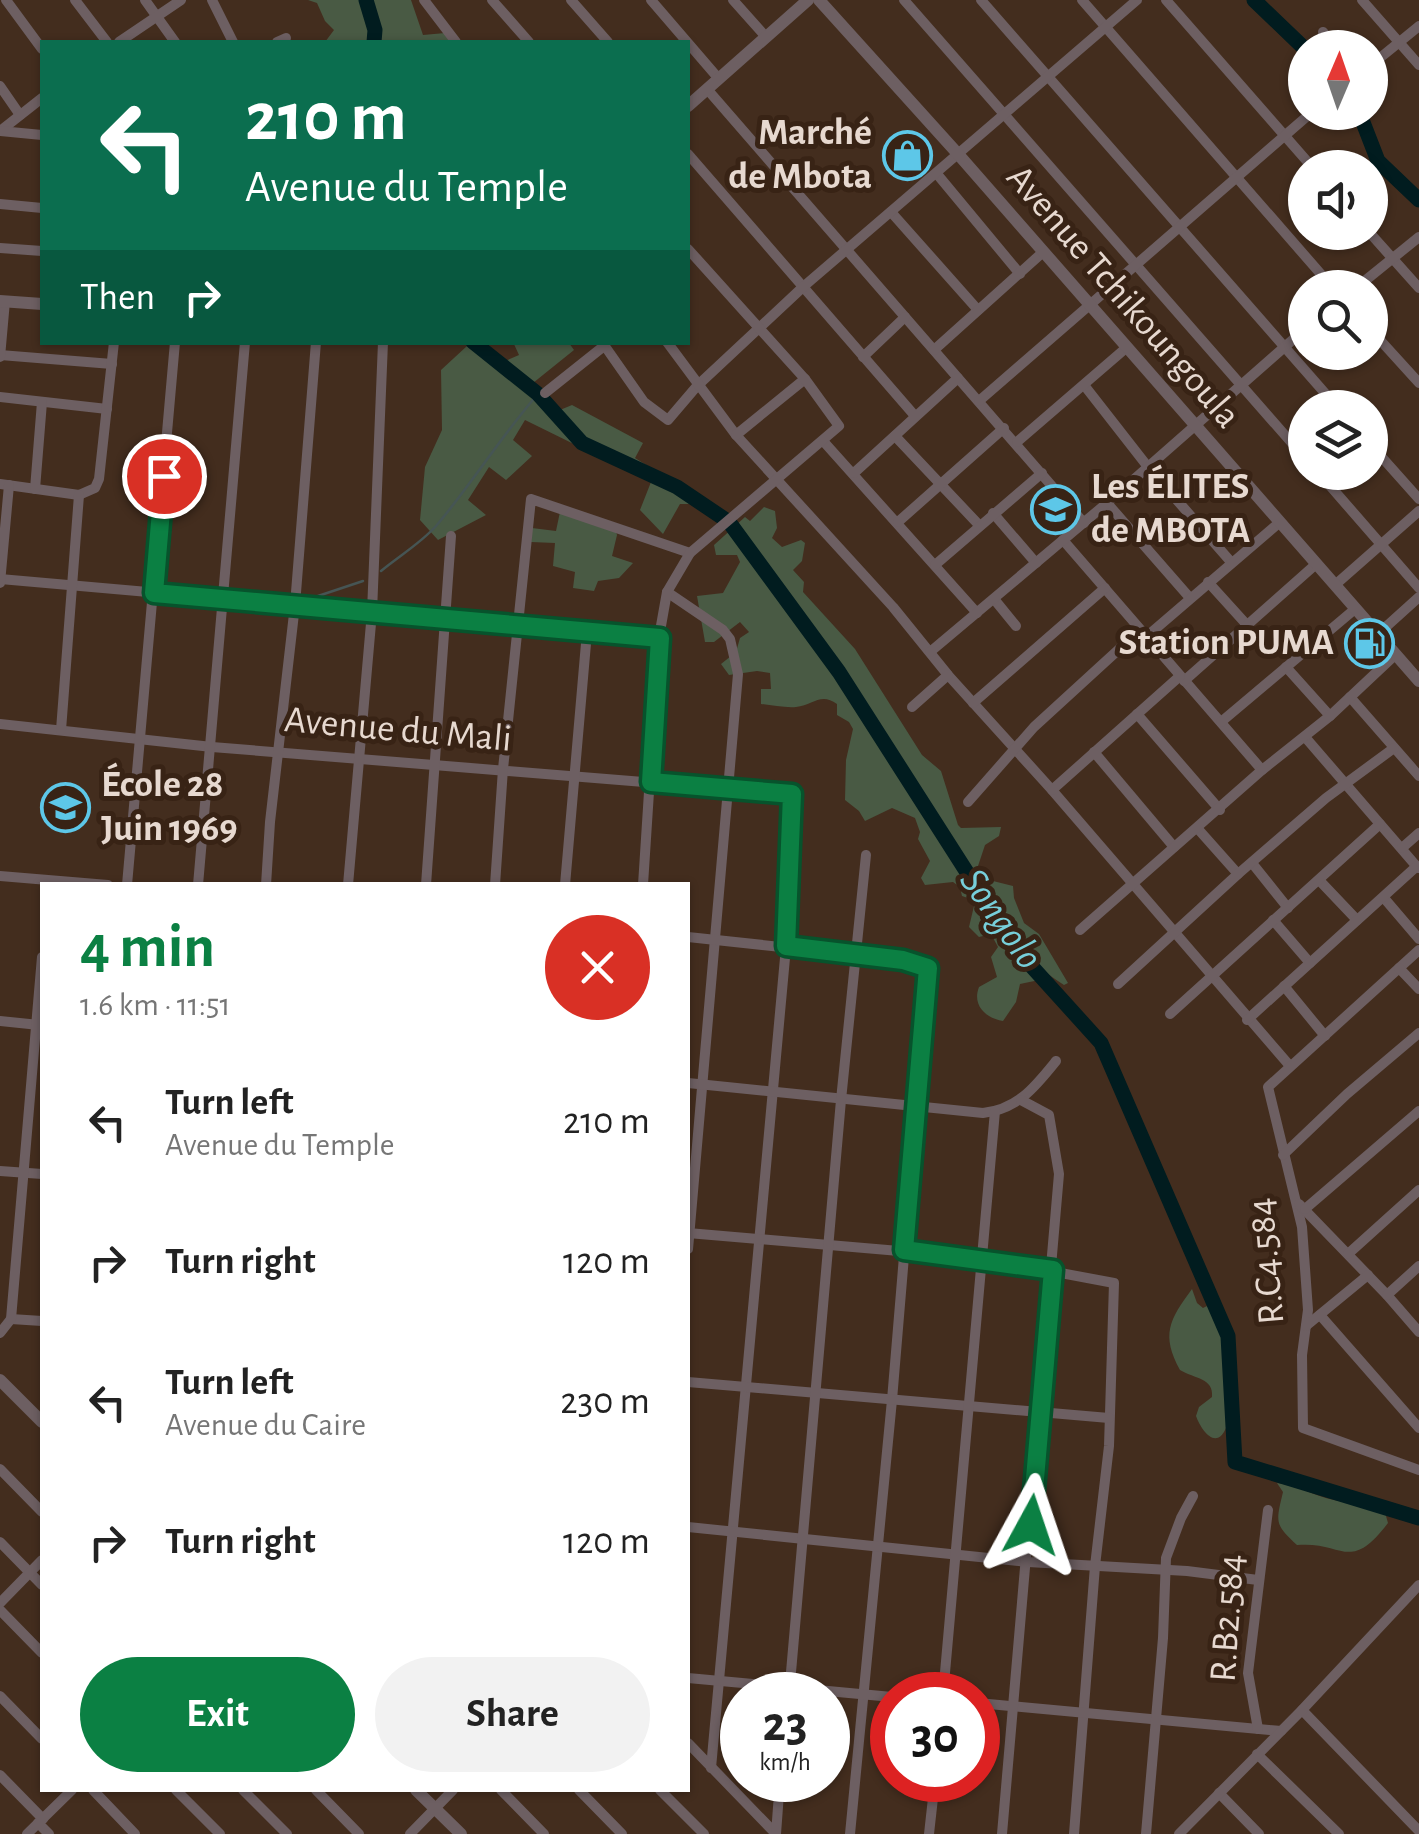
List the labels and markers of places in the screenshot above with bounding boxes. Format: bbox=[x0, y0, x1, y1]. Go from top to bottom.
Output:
place label: Marché de Mbota bbox=[728, 114, 872, 196]
shop icon: Marché de Mbota bbox=[881, 129, 933, 181]
pin bbox=[122, 434, 207, 519]
place label: Les ÉLITES de MBOTA bbox=[1091, 464, 1250, 550]
school or university icon: Les ÉLITES de MBOTA bbox=[1030, 483, 1082, 535]
fuel station icon: Station PUMA bbox=[1343, 617, 1395, 669]
place label: Station PUMA bbox=[1118, 624, 1334, 662]
place label: École 28 Juin 1969 bbox=[101, 762, 238, 848]
school or university icon: École 28 Juin 1969 bbox=[40, 781, 92, 833]

